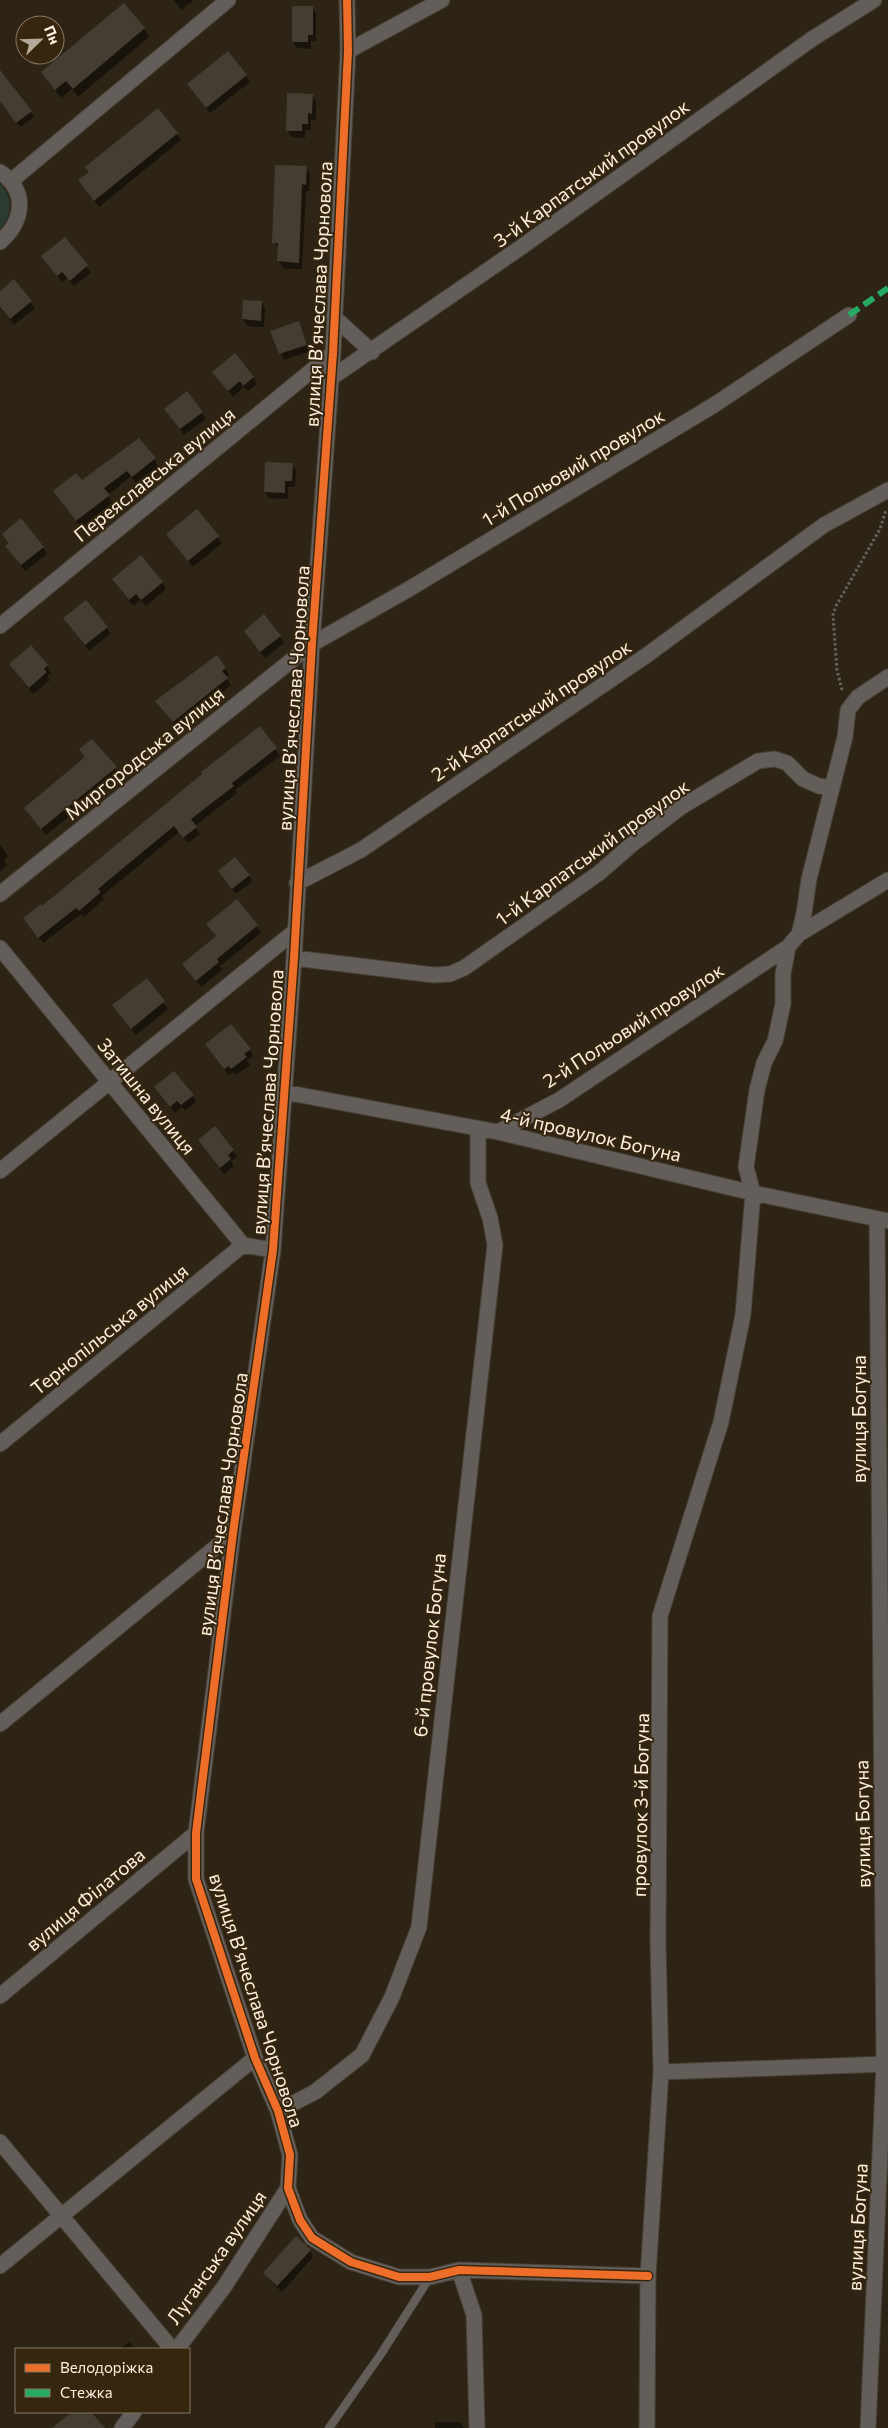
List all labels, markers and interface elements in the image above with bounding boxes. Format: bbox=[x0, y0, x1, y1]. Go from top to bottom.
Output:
north arrow bbox=[15, 15, 65, 65]
text: Пн bbox=[41, 23, 64, 47]
street label: 3-й Карпатський провулок bbox=[489, 94, 693, 252]
street label: вулиця Вʼячеслава Чорновола bbox=[300, 161, 336, 427]
street label: Переяславська вулиця bbox=[69, 402, 239, 546]
street label: 1-й Польовий провулок bbox=[478, 403, 668, 531]
street label: вулиця Вʼячеслава Чорновола bbox=[272, 565, 314, 831]
street label: 2-й Карпатський провулок bbox=[427, 634, 635, 786]
street label: Миргородська вулиця bbox=[60, 682, 228, 824]
street label: 1-й Карпатський провулок bbox=[491, 774, 693, 930]
street label: 2-й Польовий провулок bbox=[538, 958, 728, 1092]
street label: вулиця Вʼячеслава Чорновола bbox=[246, 969, 288, 1235]
street label: Затишна вулиця bbox=[93, 1033, 201, 1159]
street label: 4-й провулок Богуна bbox=[498, 1102, 684, 1166]
street label: Тернопільська вулиця bbox=[26, 1259, 192, 1399]
street label: вулиця Богуна bbox=[847, 1355, 870, 1483]
street label: вулиця Вʼячеслава Чорновола bbox=[192, 1371, 252, 1637]
street label: 6-й провулок Богуна bbox=[408, 1552, 450, 1738]
street label: провулок 3-й Богуна bbox=[627, 1713, 653, 1897]
street label: вулиця Богуна bbox=[849, 1760, 875, 1888]
street label: вулиця Філатова bbox=[21, 1843, 149, 1955]
street label: вулиця Вʼячеслава Чорновола bbox=[205, 1870, 309, 2130]
street label: вулиця Богуна bbox=[842, 2163, 872, 2291]
street label: Луганська вулиця bbox=[161, 2186, 271, 2328]
legend bbox=[15, 2348, 190, 2413]
text: Велодоріжка bbox=[60, 2358, 153, 2376]
text: Стежка bbox=[60, 2383, 113, 2401]

